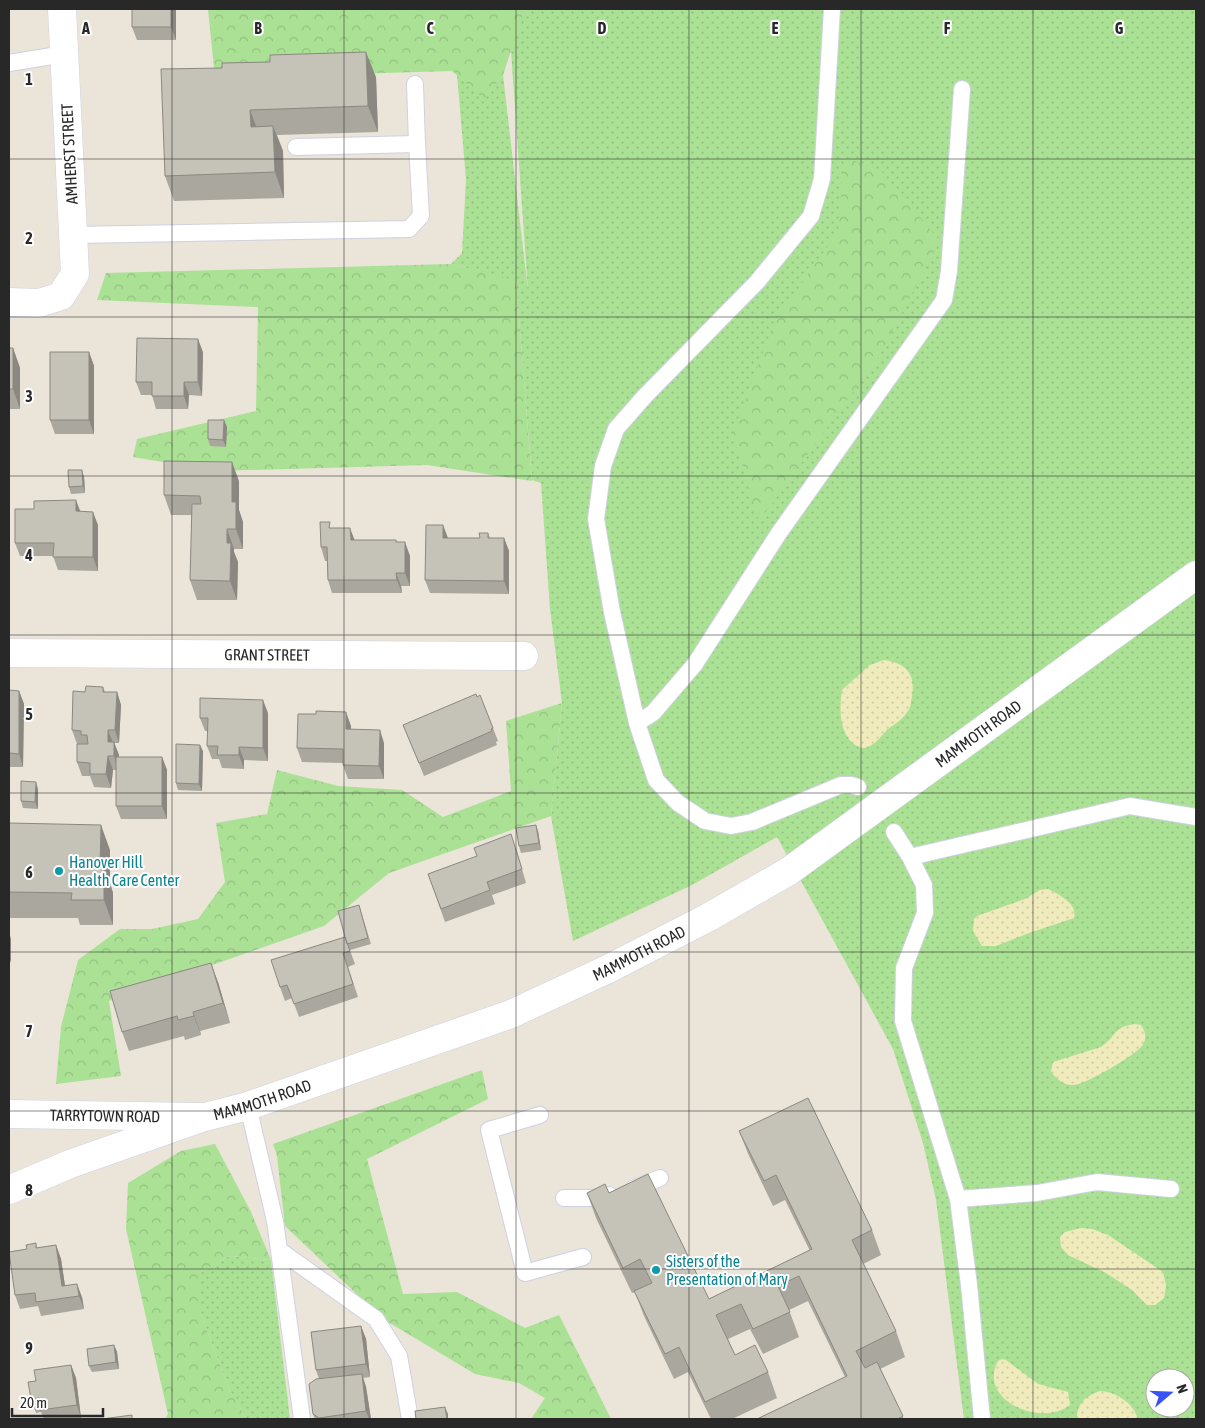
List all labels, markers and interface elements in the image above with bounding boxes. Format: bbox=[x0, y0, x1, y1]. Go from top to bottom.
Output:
text: A bbox=[81, 19, 90, 37]
text: B bbox=[254, 19, 262, 37]
text: C bbox=[426, 19, 434, 37]
text: D bbox=[598, 19, 607, 37]
text: E bbox=[772, 19, 779, 37]
text: F bbox=[944, 19, 951, 37]
text: G bbox=[1115, 19, 1124, 37]
text: 1 bbox=[25, 70, 33, 88]
street label: AMHERST STREET bbox=[57, 103, 81, 205]
text: 2 bbox=[25, 229, 33, 247]
text: 3 bbox=[25, 387, 33, 405]
text: 4 bbox=[24, 546, 33, 564]
street label: GRANT STREET bbox=[224, 645, 310, 664]
street label: MAMMOTH ROAD bbox=[932, 696, 1025, 771]
text: 5 bbox=[25, 705, 33, 723]
place label: Hanover Hill Health Care Center bbox=[69, 853, 180, 889]
text: 6 bbox=[25, 863, 33, 881]
marker: Hanover Hill Health Care Center bbox=[53, 865, 65, 877]
street label: MAMMOTH ROAD bbox=[590, 922, 688, 984]
text: 7 bbox=[25, 1022, 33, 1040]
street label: MAMMOTH ROAD bbox=[211, 1076, 313, 1123]
street label: TARRYTOWN ROAD bbox=[50, 1106, 160, 1125]
text: 8 bbox=[25, 1181, 33, 1199]
place label: Sisters of the Presentation of Mary bbox=[666, 1252, 788, 1289]
marker: Sisters of the Presentation of Mary bbox=[650, 1264, 662, 1276]
text: 9 bbox=[25, 1339, 33, 1357]
north arrow bbox=[1145, 1368, 1195, 1418]
text: N bbox=[1173, 1382, 1191, 1395]
scale bar bbox=[12, 1386, 104, 1418]
text: 20 m bbox=[20, 1394, 47, 1411]

